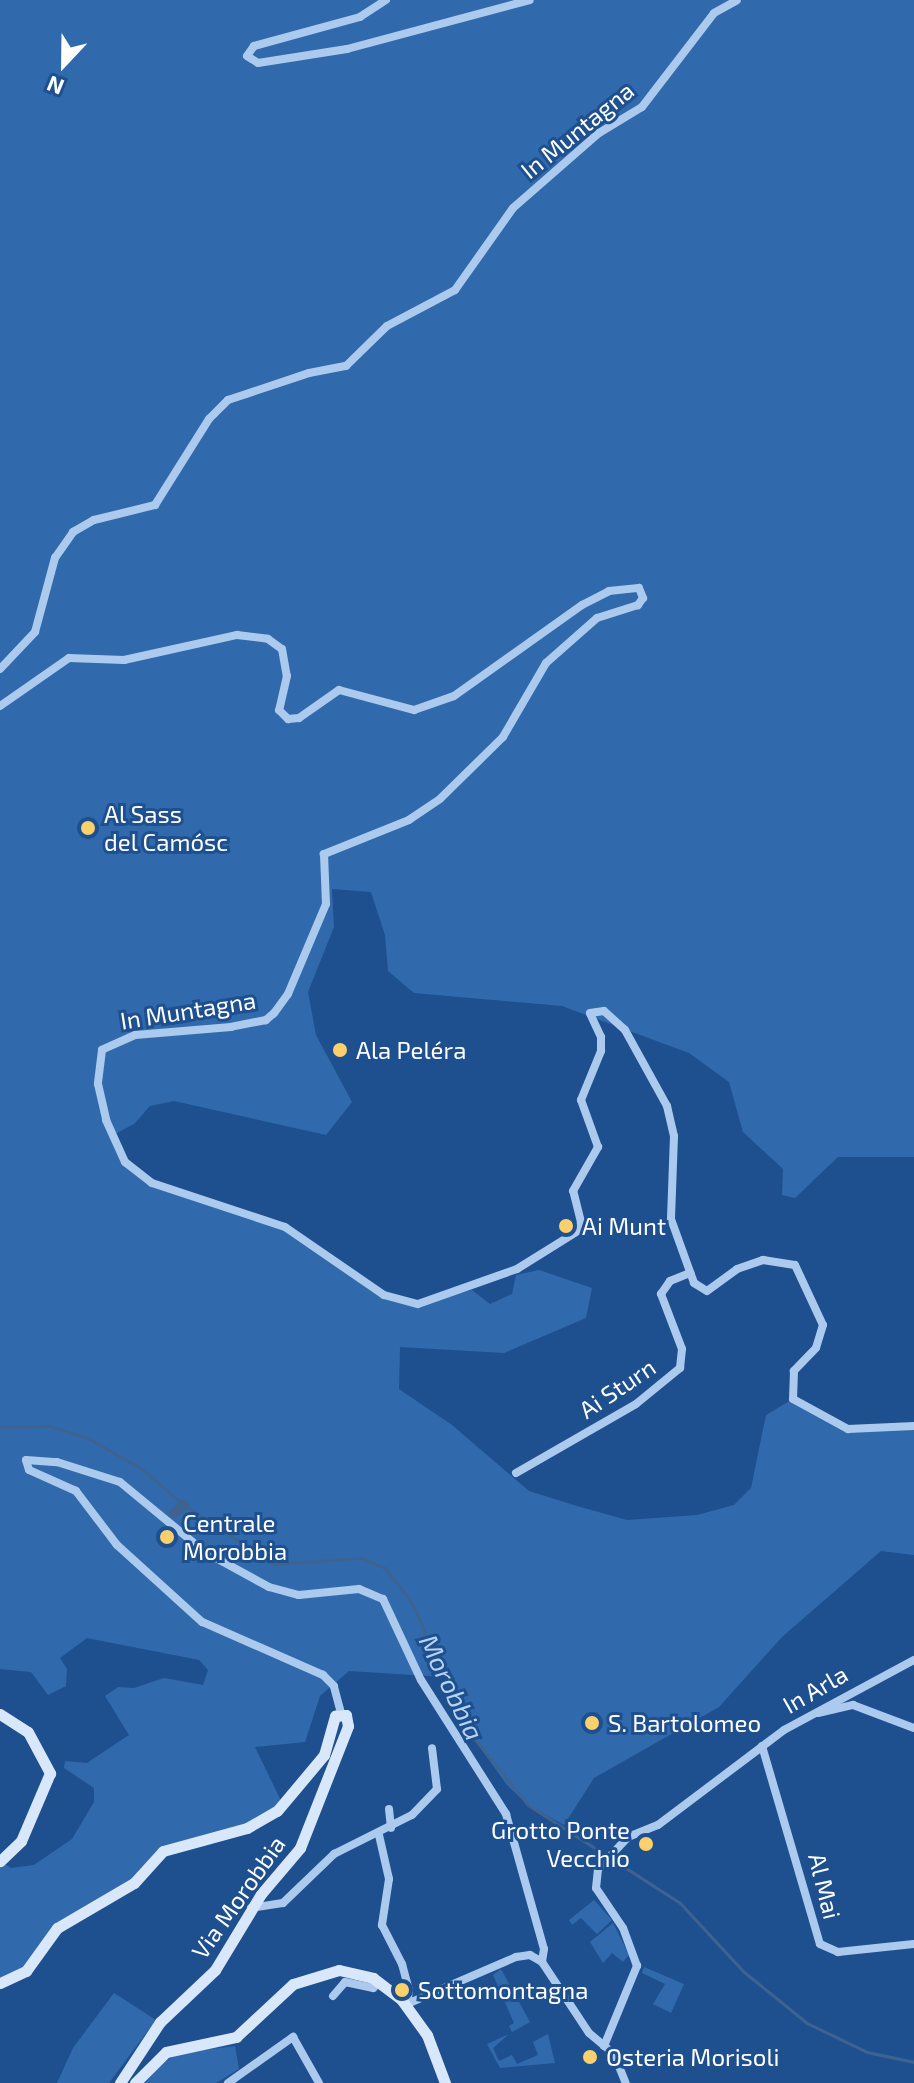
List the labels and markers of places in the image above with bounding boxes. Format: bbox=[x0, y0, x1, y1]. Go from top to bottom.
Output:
place label: Al Sass del Camósc bbox=[104, 800, 229, 856]
marker: Al Sass del Camósc bbox=[79, 819, 97, 837]
place label: Ala Peléra bbox=[356, 1036, 466, 1064]
marker: Ala Peléra bbox=[331, 1041, 349, 1059]
place label: Ai Munt bbox=[582, 1212, 666, 1240]
marker: Ai Munt bbox=[557, 1217, 575, 1235]
place label: Centrale Morobbia bbox=[183, 1509, 287, 1565]
marker: Centrale Morobbia bbox=[158, 1528, 176, 1546]
place label: S. Bartolomeo bbox=[608, 1709, 761, 1737]
marker: S. Bartolomeo bbox=[583, 1714, 601, 1732]
place label: Grotto Ponte Vecchio bbox=[491, 1816, 630, 1872]
marker: Grotto Ponte Vecchio bbox=[637, 1835, 655, 1853]
place label: Sottomontagna bbox=[418, 1976, 588, 2004]
marker: Sottomontagna bbox=[393, 1981, 411, 1999]
place label: Osteria Morisoli bbox=[606, 2043, 780, 2071]
marker: Osteria Morisoli bbox=[581, 2048, 599, 2066]

